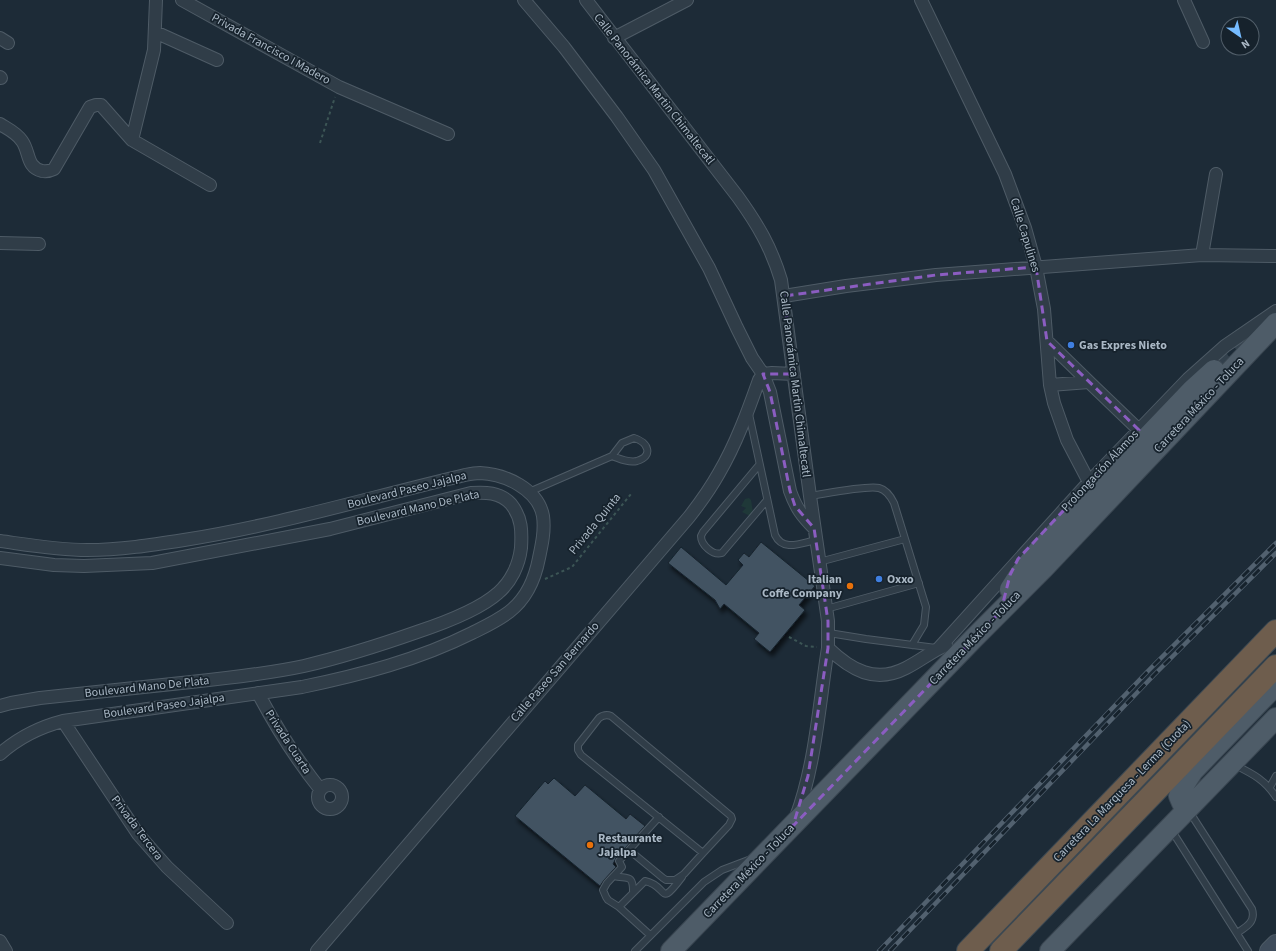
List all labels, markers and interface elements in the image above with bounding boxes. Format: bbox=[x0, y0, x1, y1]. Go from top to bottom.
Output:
street label: Privada Francisco I Madero bbox=[208, 9, 334, 89]
street label: Calle Panorámica Martin Chimaltecatl bbox=[589, 10, 719, 168]
north arrow bbox=[1220, 16, 1260, 56]
text: N bbox=[1238, 36, 1253, 52]
street label: Calle Capulines bbox=[1006, 196, 1044, 274]
street label: Calle Panorámica Martin Chimaltecatl bbox=[775, 290, 815, 478]
place label: Gas Expres Nieto bbox=[1079, 337, 1167, 354]
marker: Gas Expres Nieto bbox=[1066, 340, 1076, 350]
street label: Carretera México - Toluca bbox=[1150, 353, 1248, 457]
street label: Prolongación Álamos bbox=[1058, 426, 1142, 516]
street label: Boulevard Paseo Jajalpa bbox=[346, 467, 468, 513]
street label: Boulevard Mano De Plata bbox=[355, 486, 481, 530]
street label: Privada Quinta bbox=[565, 490, 625, 558]
place label: Italian Coffe Company bbox=[762, 571, 843, 602]
place label: Oxxo bbox=[887, 571, 914, 588]
marker: Oxxo bbox=[874, 574, 884, 584]
marker: Italian Coffe Company bbox=[845, 581, 855, 591]
street label: Carretera México - Toluca bbox=[925, 587, 1025, 689]
street label: Calle Paseo San Bernardo bbox=[507, 618, 603, 726]
street label: Boulevard Mano De Plata bbox=[84, 672, 210, 702]
street label: Boulevard Paseo Jajalpa bbox=[102, 689, 226, 723]
street label: Privada Cuarta bbox=[261, 706, 315, 778]
street label: Carretera La Marquesa - Lerma (Cuota) bbox=[1049, 716, 1195, 866]
street label: Privada Tercera bbox=[107, 792, 167, 864]
street label: Carretera México - Toluca bbox=[699, 820, 799, 922]
place label: Restaurante Jajalpa bbox=[598, 830, 662, 861]
marker: Restaurante Jajalpa bbox=[585, 840, 595, 850]

